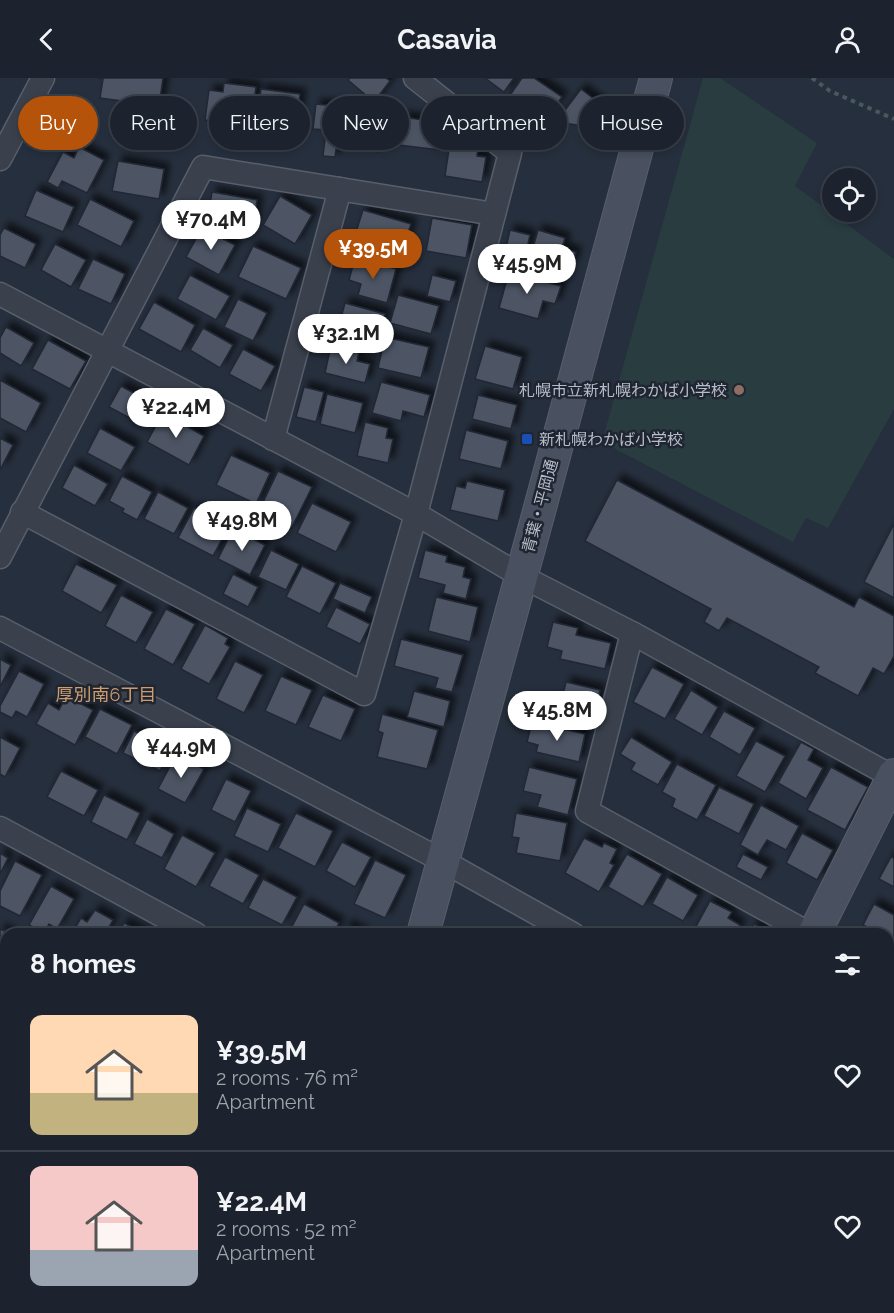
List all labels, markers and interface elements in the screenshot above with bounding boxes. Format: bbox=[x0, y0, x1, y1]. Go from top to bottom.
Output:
icon: back bbox=[30, 23, 63, 56]
icon: person bbox=[831, 23, 864, 56]
text: Casavia bbox=[397, 24, 497, 55]
chip: Buy bbox=[18, 96, 98, 150]
chip: Rent bbox=[110, 96, 197, 150]
chip: Filters bbox=[209, 96, 310, 150]
chip: New bbox=[322, 96, 409, 150]
chip: Apartment bbox=[421, 96, 567, 150]
chip: House bbox=[579, 96, 684, 150]
map controls bbox=[822, 168, 876, 222]
button: locate bbox=[822, 168, 876, 222]
pin: ¥70.4M bbox=[162, 200, 260, 251]
text: ¥70.4M bbox=[176, 207, 246, 231]
pin: ¥39.5M bbox=[324, 229, 422, 280]
text: ¥39.5M bbox=[338, 236, 408, 260]
pin: ¥45.9M bbox=[478, 244, 576, 295]
text: ¥45.9M bbox=[492, 251, 562, 275]
pin: ¥32.1M bbox=[297, 314, 395, 365]
text: ¥32.1M bbox=[312, 321, 380, 345]
place label: 札幌市立新札幌わかば小学校 bbox=[519, 381, 727, 400]
marker: 札幌市立新札幌わかば小学校 bbox=[732, 383, 746, 397]
pin: ¥22.4M bbox=[127, 388, 225, 439]
text: ¥22.4M bbox=[141, 395, 211, 419]
place label: 新札幌わかば小学校 bbox=[539, 430, 683, 449]
marker: 新札幌わかば小学校 bbox=[520, 432, 534, 446]
street label: 青葉・平岡通 bbox=[518, 457, 562, 555]
pin: ¥49.8M bbox=[193, 501, 291, 552]
text: ¥49.8M bbox=[206, 508, 278, 532]
district label: 厚別南6丁目 bbox=[56, 684, 156, 705]
pin: ¥45.8M bbox=[508, 691, 606, 742]
text: ¥45.8M bbox=[522, 698, 592, 722]
pin: ¥44.9M bbox=[132, 728, 230, 779]
text: ¥44.9M bbox=[146, 735, 216, 759]
icon: filters bbox=[831, 948, 864, 981]
text: 8 homes bbox=[30, 949, 136, 979]
text: ¥39.5M bbox=[216, 1036, 307, 1066]
icon: home bbox=[78, 1039, 150, 1111]
icon: heart bbox=[831, 1059, 864, 1092]
text: 2 rooms · 76 m² bbox=[216, 1066, 358, 1090]
text: Apartment bbox=[216, 1090, 315, 1114]
text: ¥22.4M bbox=[216, 1187, 307, 1217]
icon: home bbox=[78, 1190, 150, 1262]
icon: heart bbox=[831, 1210, 864, 1243]
text: 2 rooms · 52 m² bbox=[216, 1217, 357, 1241]
text: Apartment bbox=[216, 1241, 315, 1265]

